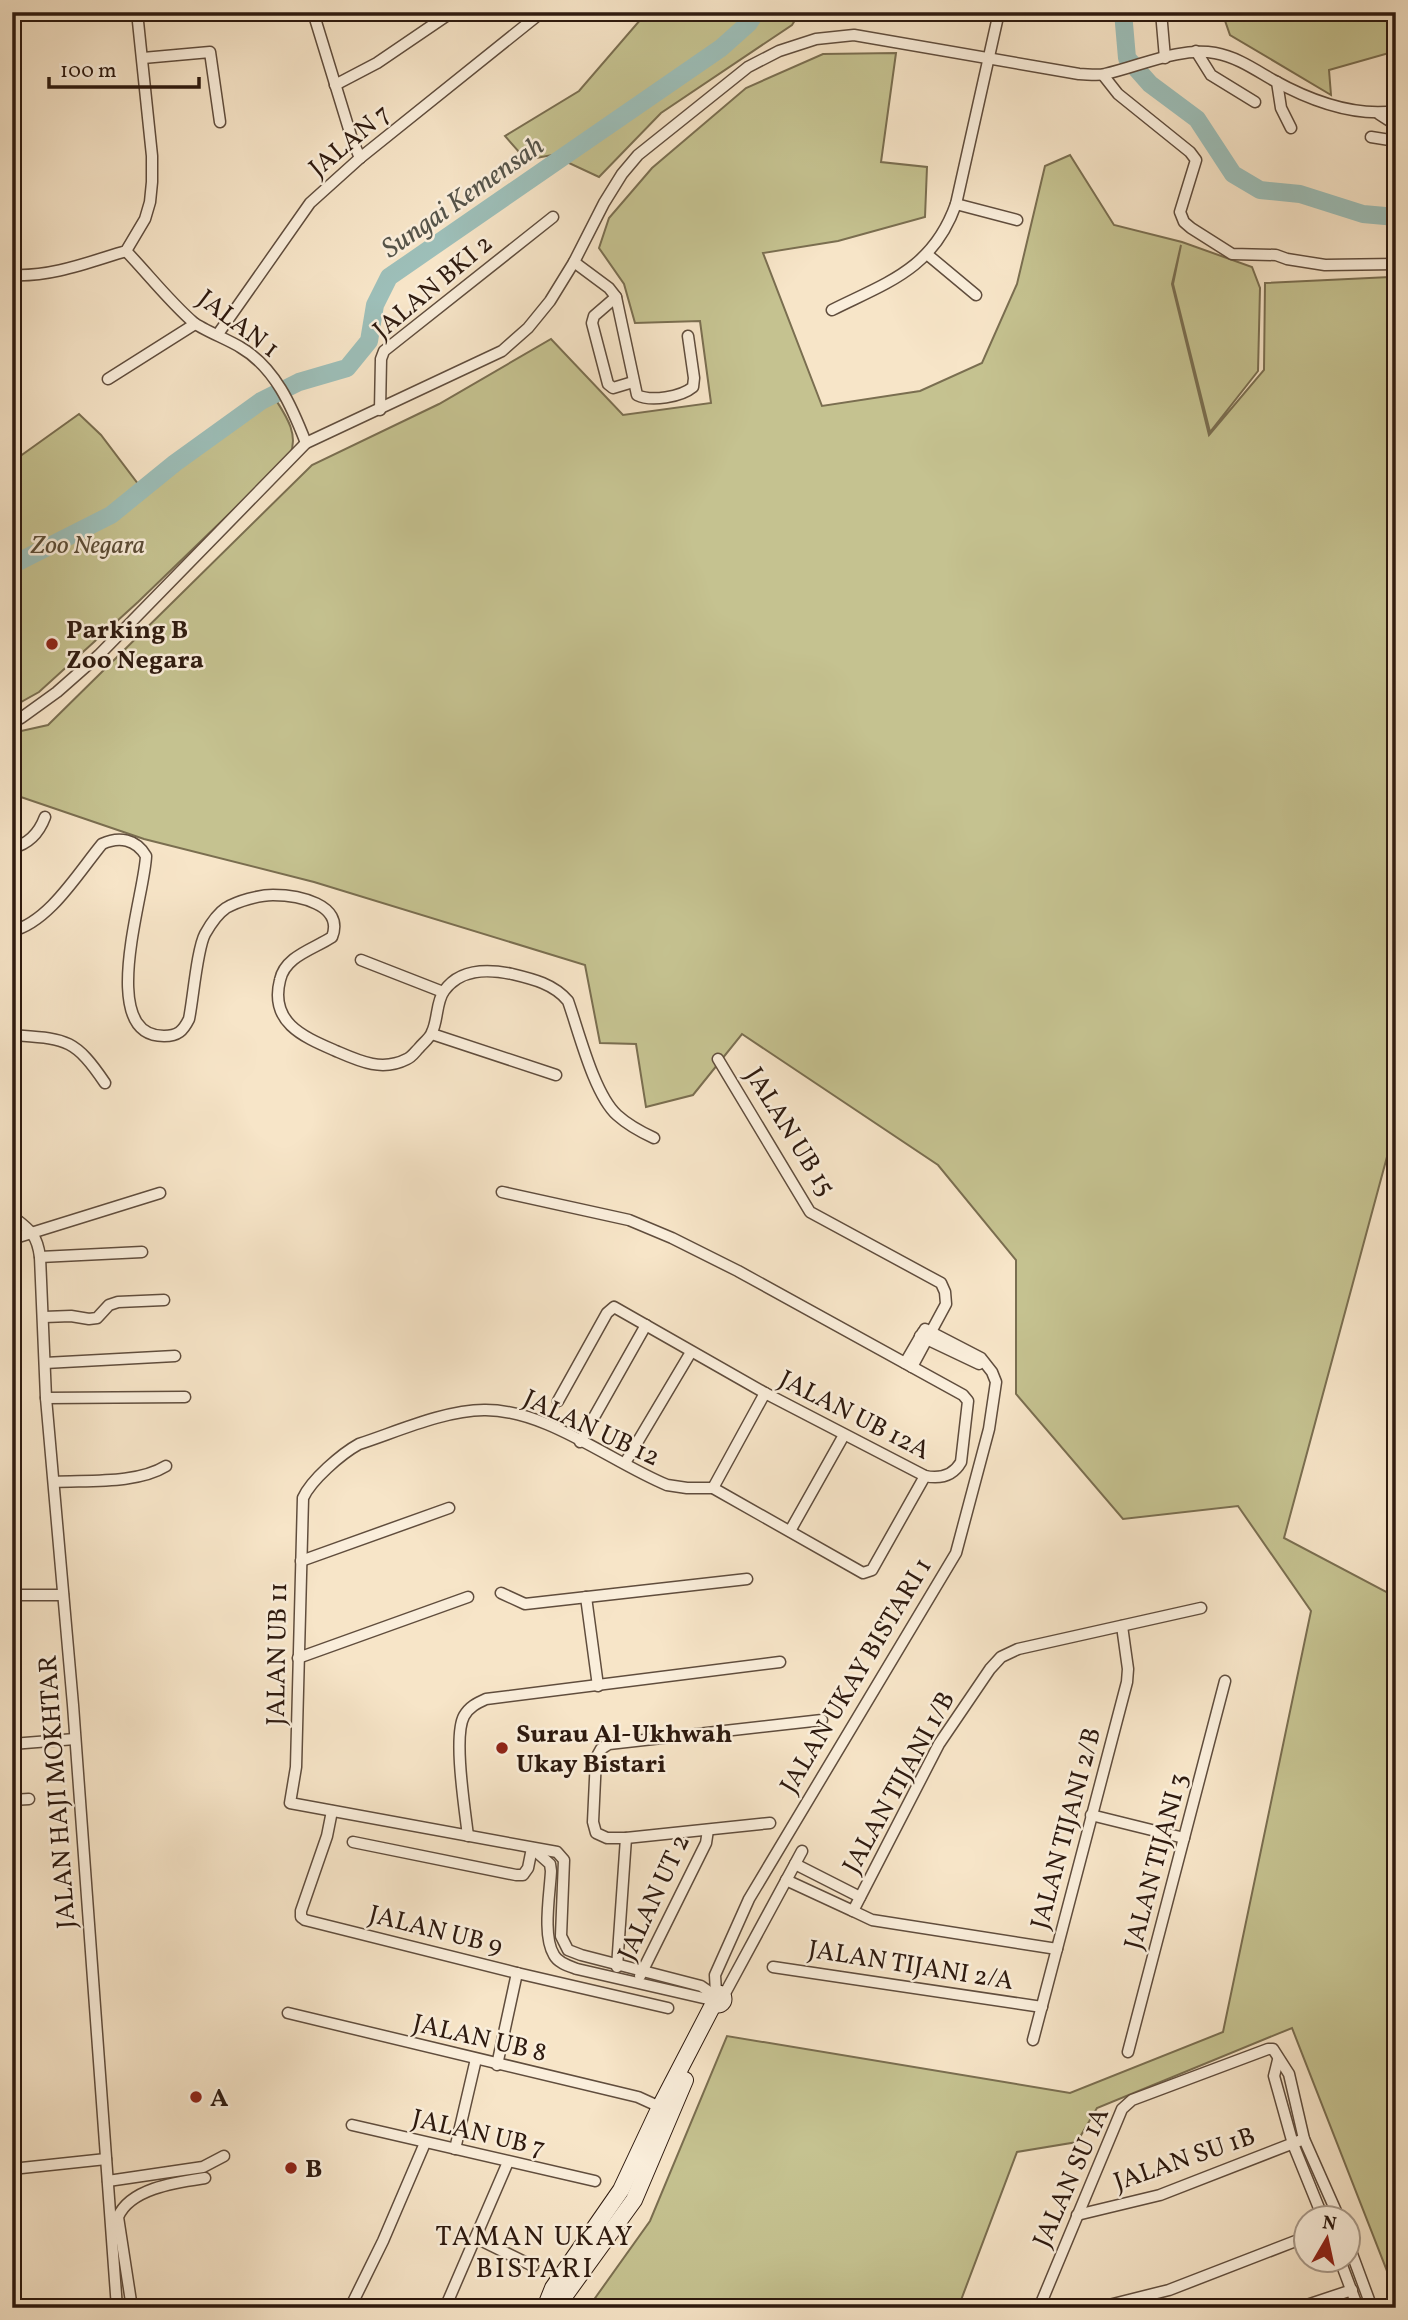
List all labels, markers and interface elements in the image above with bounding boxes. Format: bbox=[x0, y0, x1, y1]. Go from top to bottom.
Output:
scale bar bbox=[49, 46, 200, 90]
text: 100 m bbox=[60, 57, 117, 86]
street label: JALAN 7 bbox=[302, 97, 399, 186]
water label: Sungai Kemensah bbox=[374, 127, 553, 269]
street label: JALAN BKI 2 bbox=[366, 227, 501, 348]
street label: JALAN 1 bbox=[189, 282, 286, 367]
park label: Zoo Negara bbox=[30, 528, 145, 564]
place label: Parking B Zoo Negara bbox=[66, 613, 204, 679]
marker: Parking B Zoo Negara bbox=[44, 636, 60, 652]
street label: JALAN UB 15 bbox=[735, 1061, 843, 1203]
street label: JALAN UB 12A bbox=[772, 1362, 936, 1469]
street label: JALAN UB 12 bbox=[517, 1381, 665, 1476]
street label: JALAN UKAY BISTARI 1 bbox=[772, 1551, 941, 1801]
street label: JALAN UB 11 bbox=[259, 1582, 297, 1726]
street label: JALAN HAJI MOKHTAR bbox=[30, 1654, 86, 1930]
street label: JALAN TIJANI 1/B bbox=[835, 1685, 965, 1881]
place label: Surau Al-Ukhwah Ukay Bistari bbox=[516, 1717, 732, 1783]
street label: JALAN TIJANI 2/B bbox=[1023, 1724, 1111, 1933]
marker: Surau Al-Ukhwah Ukay Bistari bbox=[494, 1740, 510, 1756]
street label: JALAN TIJANI 3 bbox=[1116, 1769, 1198, 1954]
street label: JALAN UT 2 bbox=[610, 1829, 700, 1967]
street label: JALAN UB 9 bbox=[365, 1897, 506, 1965]
street label: JALAN TIJANI 2/A bbox=[805, 1932, 1016, 2000]
street label: JALAN UB 8 bbox=[409, 2006, 550, 2072]
place label: A bbox=[210, 2081, 229, 2117]
marker: A bbox=[188, 2089, 204, 2105]
street label: JALAN UB 7 bbox=[408, 2101, 549, 2167]
street label: JALAN SU 1A bbox=[1025, 2102, 1119, 2254]
street label: JALAN SU 1B bbox=[1109, 2119, 1260, 2201]
place label: B bbox=[305, 2152, 322, 2188]
marker: B bbox=[283, 2160, 299, 2176]
north arrow bbox=[1292, 2204, 1362, 2274]
text: N bbox=[1320, 2210, 1338, 2238]
district label: TAMAN UKAY BISTARI bbox=[435, 2218, 635, 2289]

